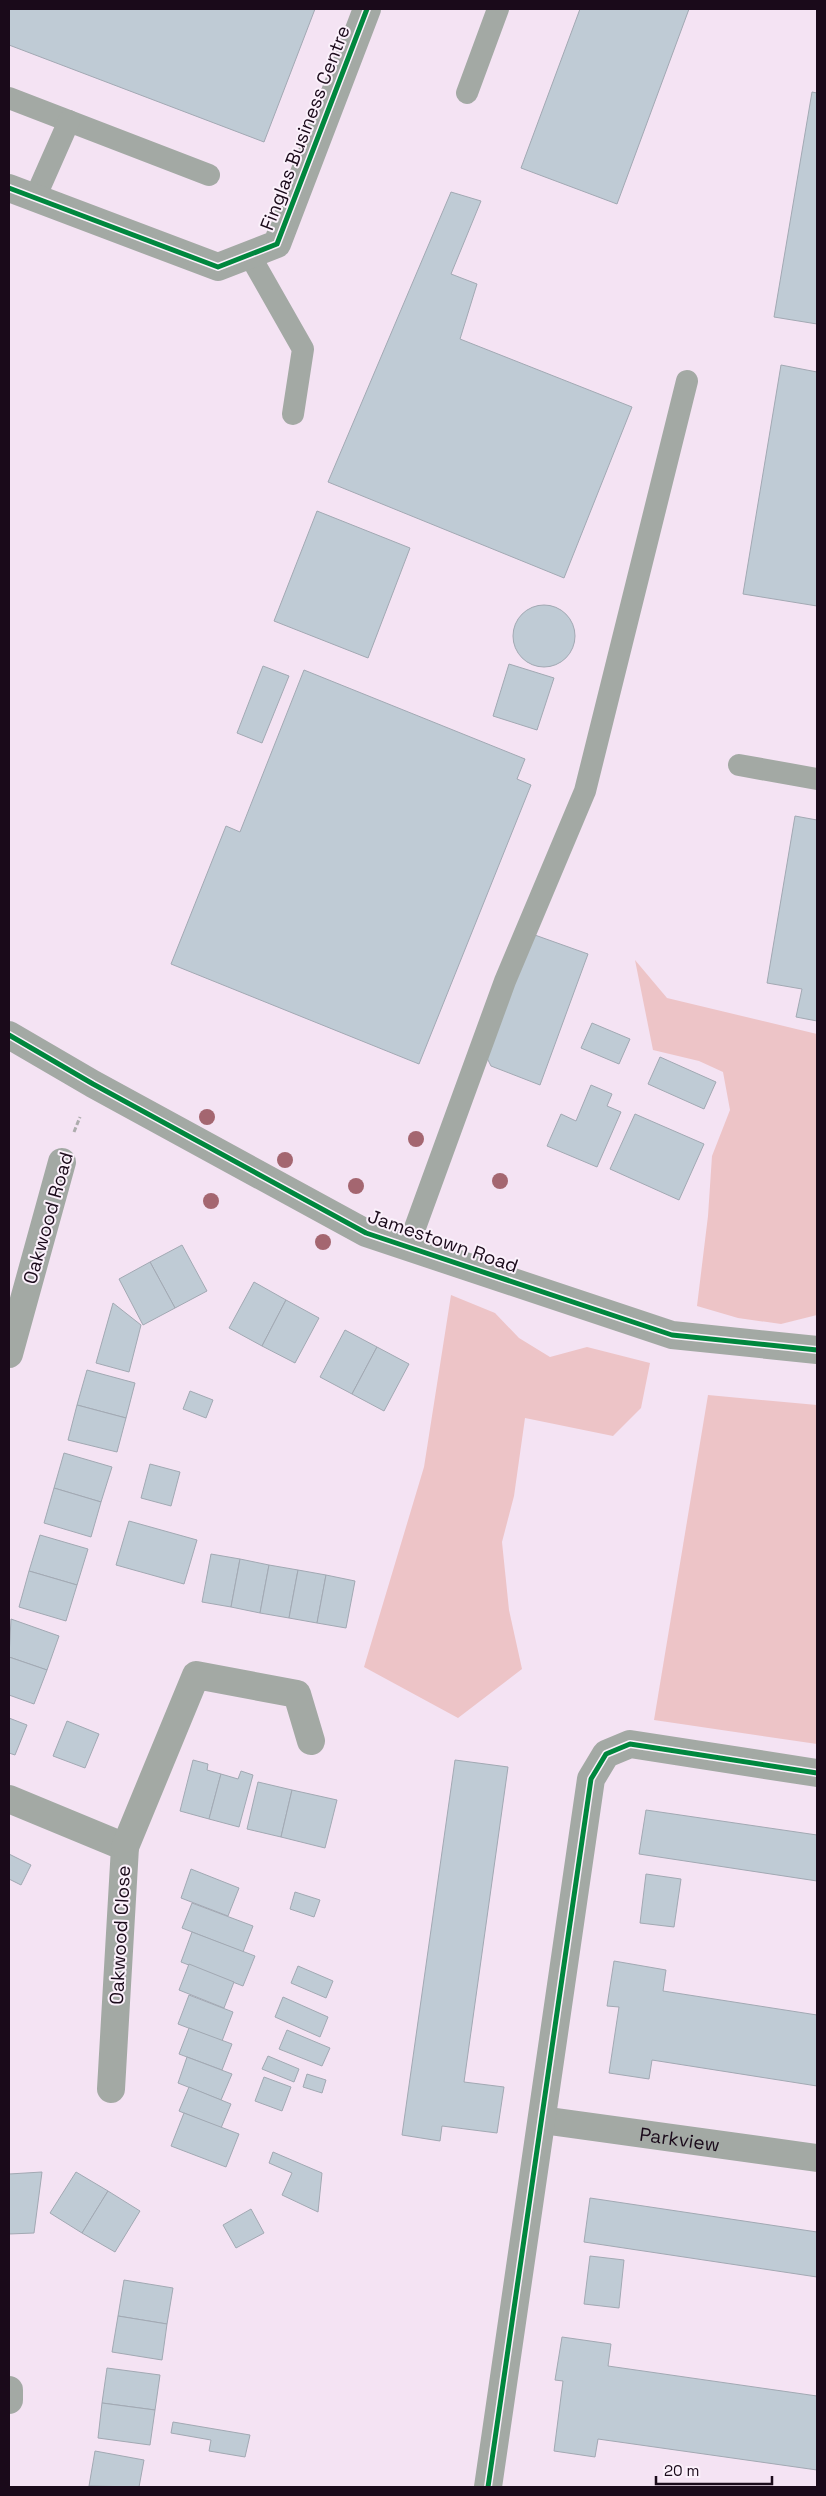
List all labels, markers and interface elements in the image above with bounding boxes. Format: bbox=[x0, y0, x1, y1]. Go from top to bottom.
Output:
street label: Finglas Business Centre bbox=[254, 22, 356, 234]
street label: Oakwood Road bbox=[17, 1149, 79, 1287]
street label: Jamestown Road bbox=[364, 1204, 522, 1278]
street label: Oakwood Close bbox=[104, 1865, 136, 2005]
street label: Parkview bbox=[638, 2121, 721, 2157]
scale bar bbox=[656, 2454, 772, 2486]
text: 20 m bbox=[664, 2461, 699, 2480]

